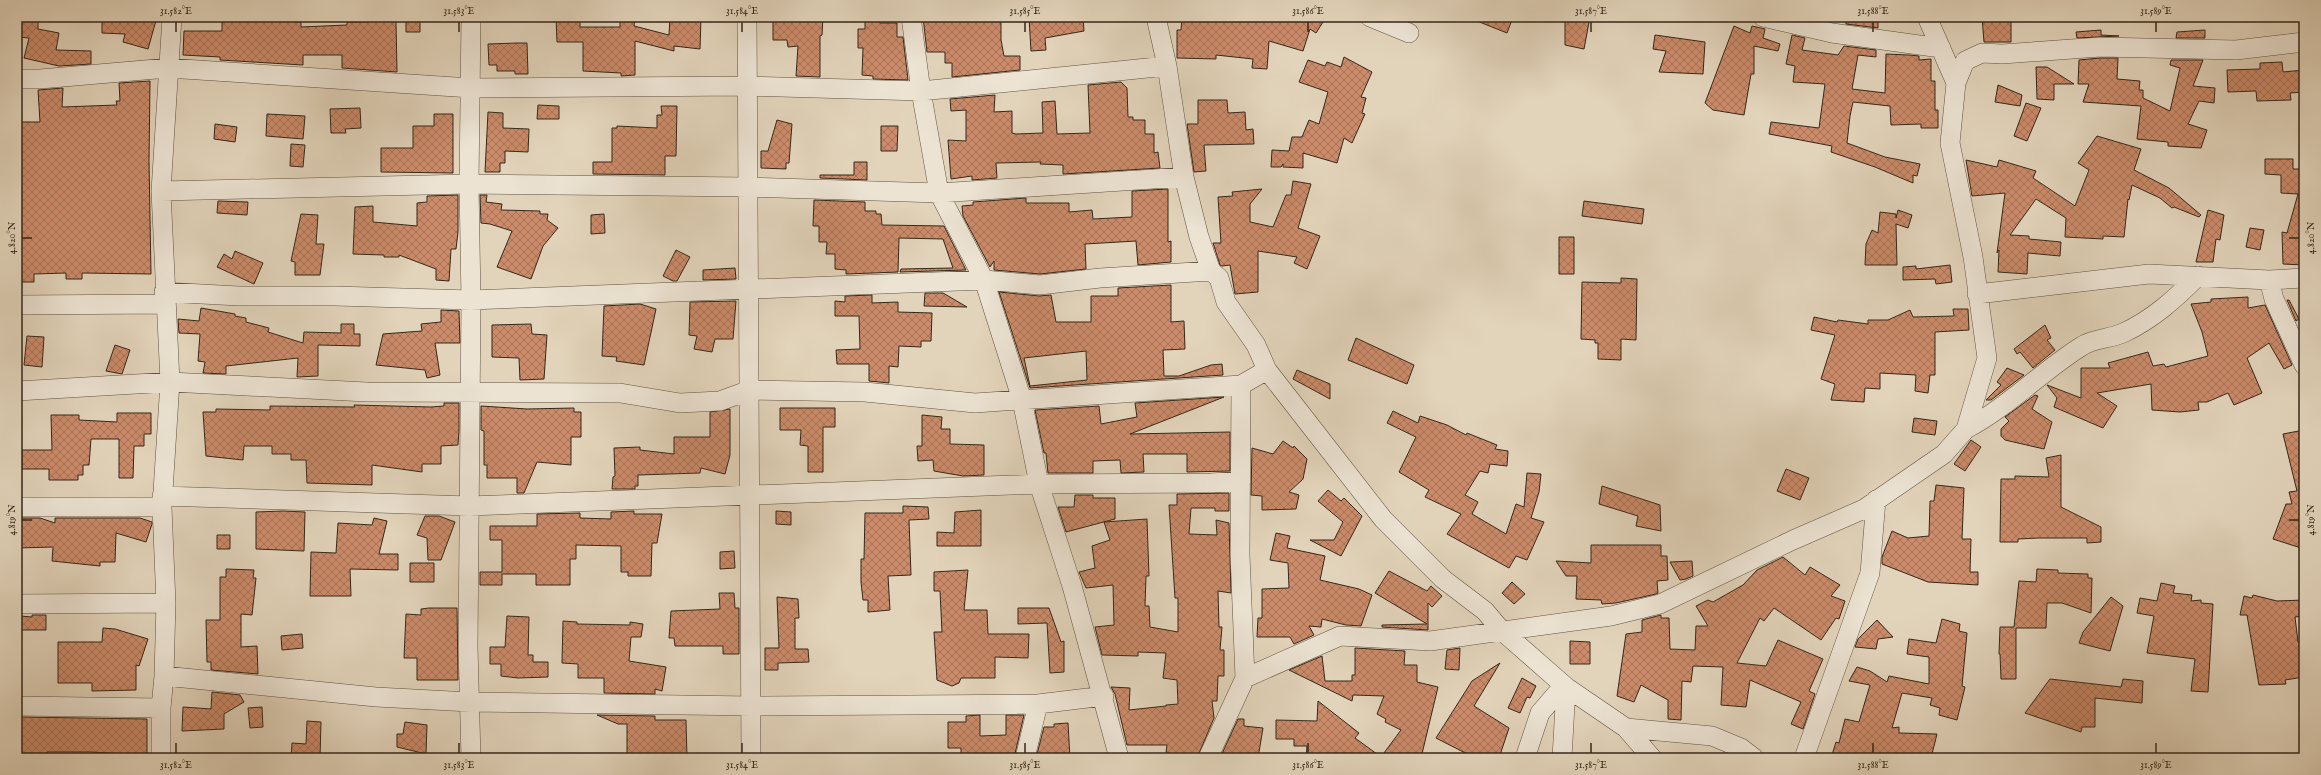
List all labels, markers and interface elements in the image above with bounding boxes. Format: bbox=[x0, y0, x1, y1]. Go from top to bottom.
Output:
text: 31.582°E bbox=[160, 5, 192, 18]
text: 31.583°E bbox=[444, 5, 475, 18]
text: 31.584°E bbox=[726, 5, 758, 18]
text: 31.585°E bbox=[1010, 5, 1041, 18]
text: 31.586°E bbox=[1292, 5, 1324, 18]
text: 31.587°E bbox=[1575, 5, 1607, 18]
text: 31.588°E bbox=[1857, 5, 1889, 18]
text: 31.589°E bbox=[2140, 5, 2172, 18]
text: 4.820°N bbox=[6, 221, 19, 254]
text: 4.820°N bbox=[2305, 221, 2318, 254]
text: 4.819°N bbox=[6, 504, 19, 536]
text: 4.819°N bbox=[2305, 504, 2318, 536]
text: 31.582°E bbox=[160, 759, 192, 772]
text: 31.583°E bbox=[444, 759, 475, 772]
text: 31.584°E bbox=[726, 759, 758, 772]
text: 31.585°E bbox=[1010, 759, 1041, 772]
text: 31.586°E bbox=[1292, 759, 1324, 772]
text: 31.587°E bbox=[1575, 759, 1607, 772]
text: 31.588°E bbox=[1857, 759, 1889, 772]
text: 31.589°E bbox=[2140, 759, 2172, 772]

